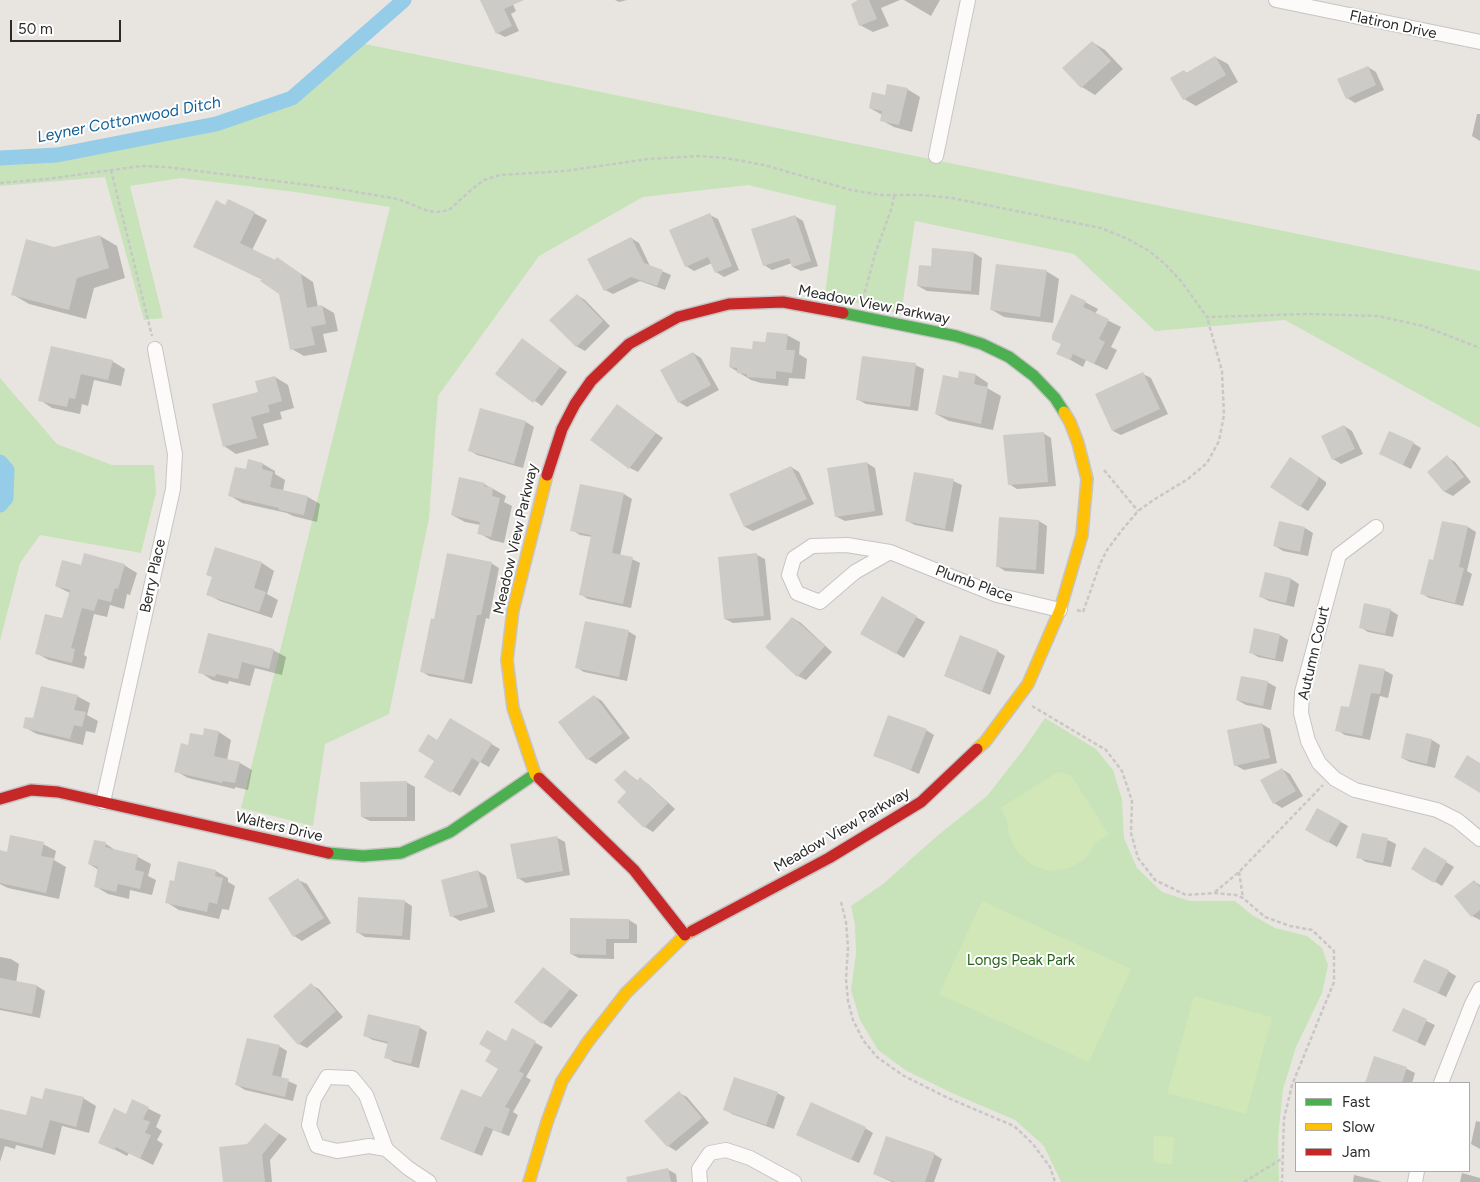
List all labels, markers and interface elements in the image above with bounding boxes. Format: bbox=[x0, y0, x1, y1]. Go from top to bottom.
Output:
street label: Flatiron Drive bbox=[1348, 7, 1438, 43]
scale bar bbox=[12, 10, 124, 42]
text: 50 m bbox=[18, 20, 53, 38]
water label: Leyner Cottonwood Ditch bbox=[36, 93, 222, 147]
street label: Meadow View Parkway bbox=[797, 281, 951, 329]
street label: Meadow View Parkway bbox=[490, 462, 542, 616]
street label: Berry Place bbox=[136, 537, 170, 615]
street label: Plumb Place bbox=[933, 562, 1015, 606]
street label: Autumn Court bbox=[1294, 604, 1334, 702]
street label: Meadow View Parkway bbox=[771, 784, 913, 876]
street label: Walters Drive bbox=[234, 808, 324, 846]
park label: Longs Peak Park bbox=[967, 952, 1075, 970]
legend bbox=[1295, 1082, 1470, 1172]
text: Fast bbox=[1342, 1093, 1370, 1111]
text: Slow bbox=[1342, 1118, 1375, 1136]
text: Jam bbox=[1342, 1143, 1370, 1161]

